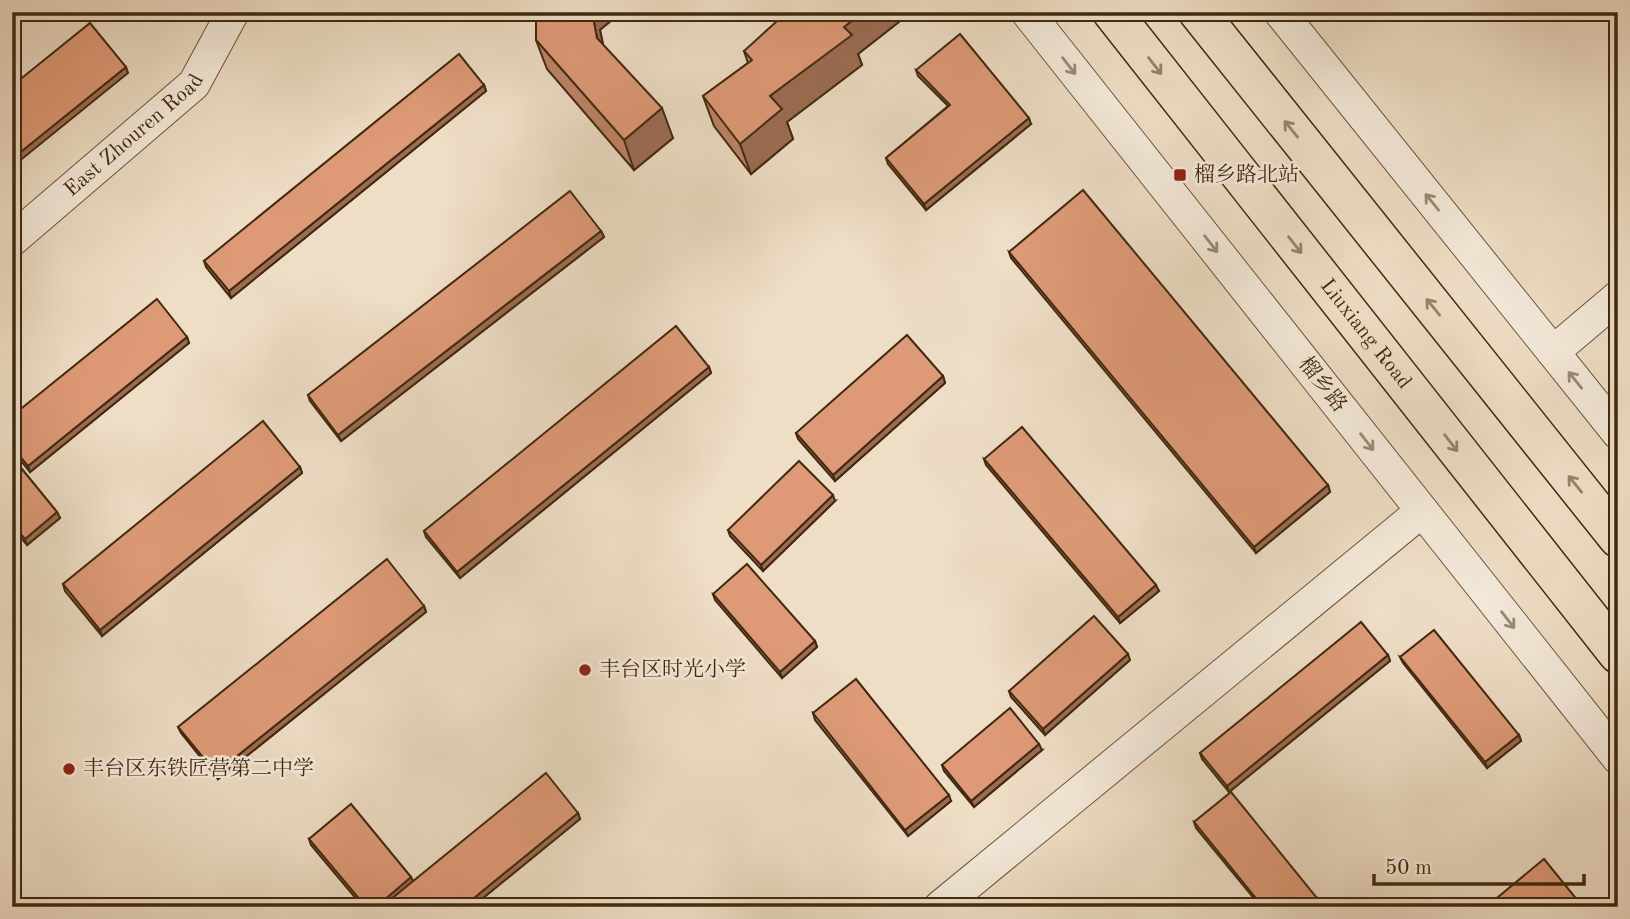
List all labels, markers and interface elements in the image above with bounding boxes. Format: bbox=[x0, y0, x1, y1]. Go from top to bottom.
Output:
one-way arrow bbox=[1062, 56, 1077, 74]
one-way arrow bbox=[1147, 56, 1162, 75]
street label: East Zhouren Road bbox=[60, 71, 208, 201]
one-way arrow bbox=[1283, 120, 1299, 138]
place label: 榴乡路北站 bbox=[1194, 163, 1299, 186]
marker: 榴乡路北站 bbox=[1172, 167, 1188, 183]
one-way arrow bbox=[1425, 194, 1440, 212]
one-way arrow bbox=[1203, 234, 1218, 253]
one-way arrow bbox=[1288, 235, 1303, 253]
street label: Liuxiang Road bbox=[1316, 275, 1415, 393]
one-way arrow bbox=[1425, 298, 1441, 316]
street label: 榴乡路 bbox=[1294, 352, 1351, 416]
one-way arrow bbox=[1567, 371, 1583, 389]
one-way arrow bbox=[1360, 432, 1375, 450]
one-way arrow bbox=[1444, 433, 1459, 451]
one-way arrow bbox=[1567, 476, 1583, 494]
one-way arrow bbox=[1501, 610, 1516, 628]
place label: 丰台区时光小学 bbox=[599, 658, 746, 681]
marker: 丰台区时光小学 bbox=[577, 662, 593, 678]
place label: 丰台区东铁匠营第二中学 bbox=[83, 757, 314, 780]
marker: 丰台区东铁匠营第二中学 bbox=[61, 761, 77, 777]
scale bar bbox=[1374, 842, 1584, 886]
text: 50 m bbox=[1385, 858, 1432, 879]

